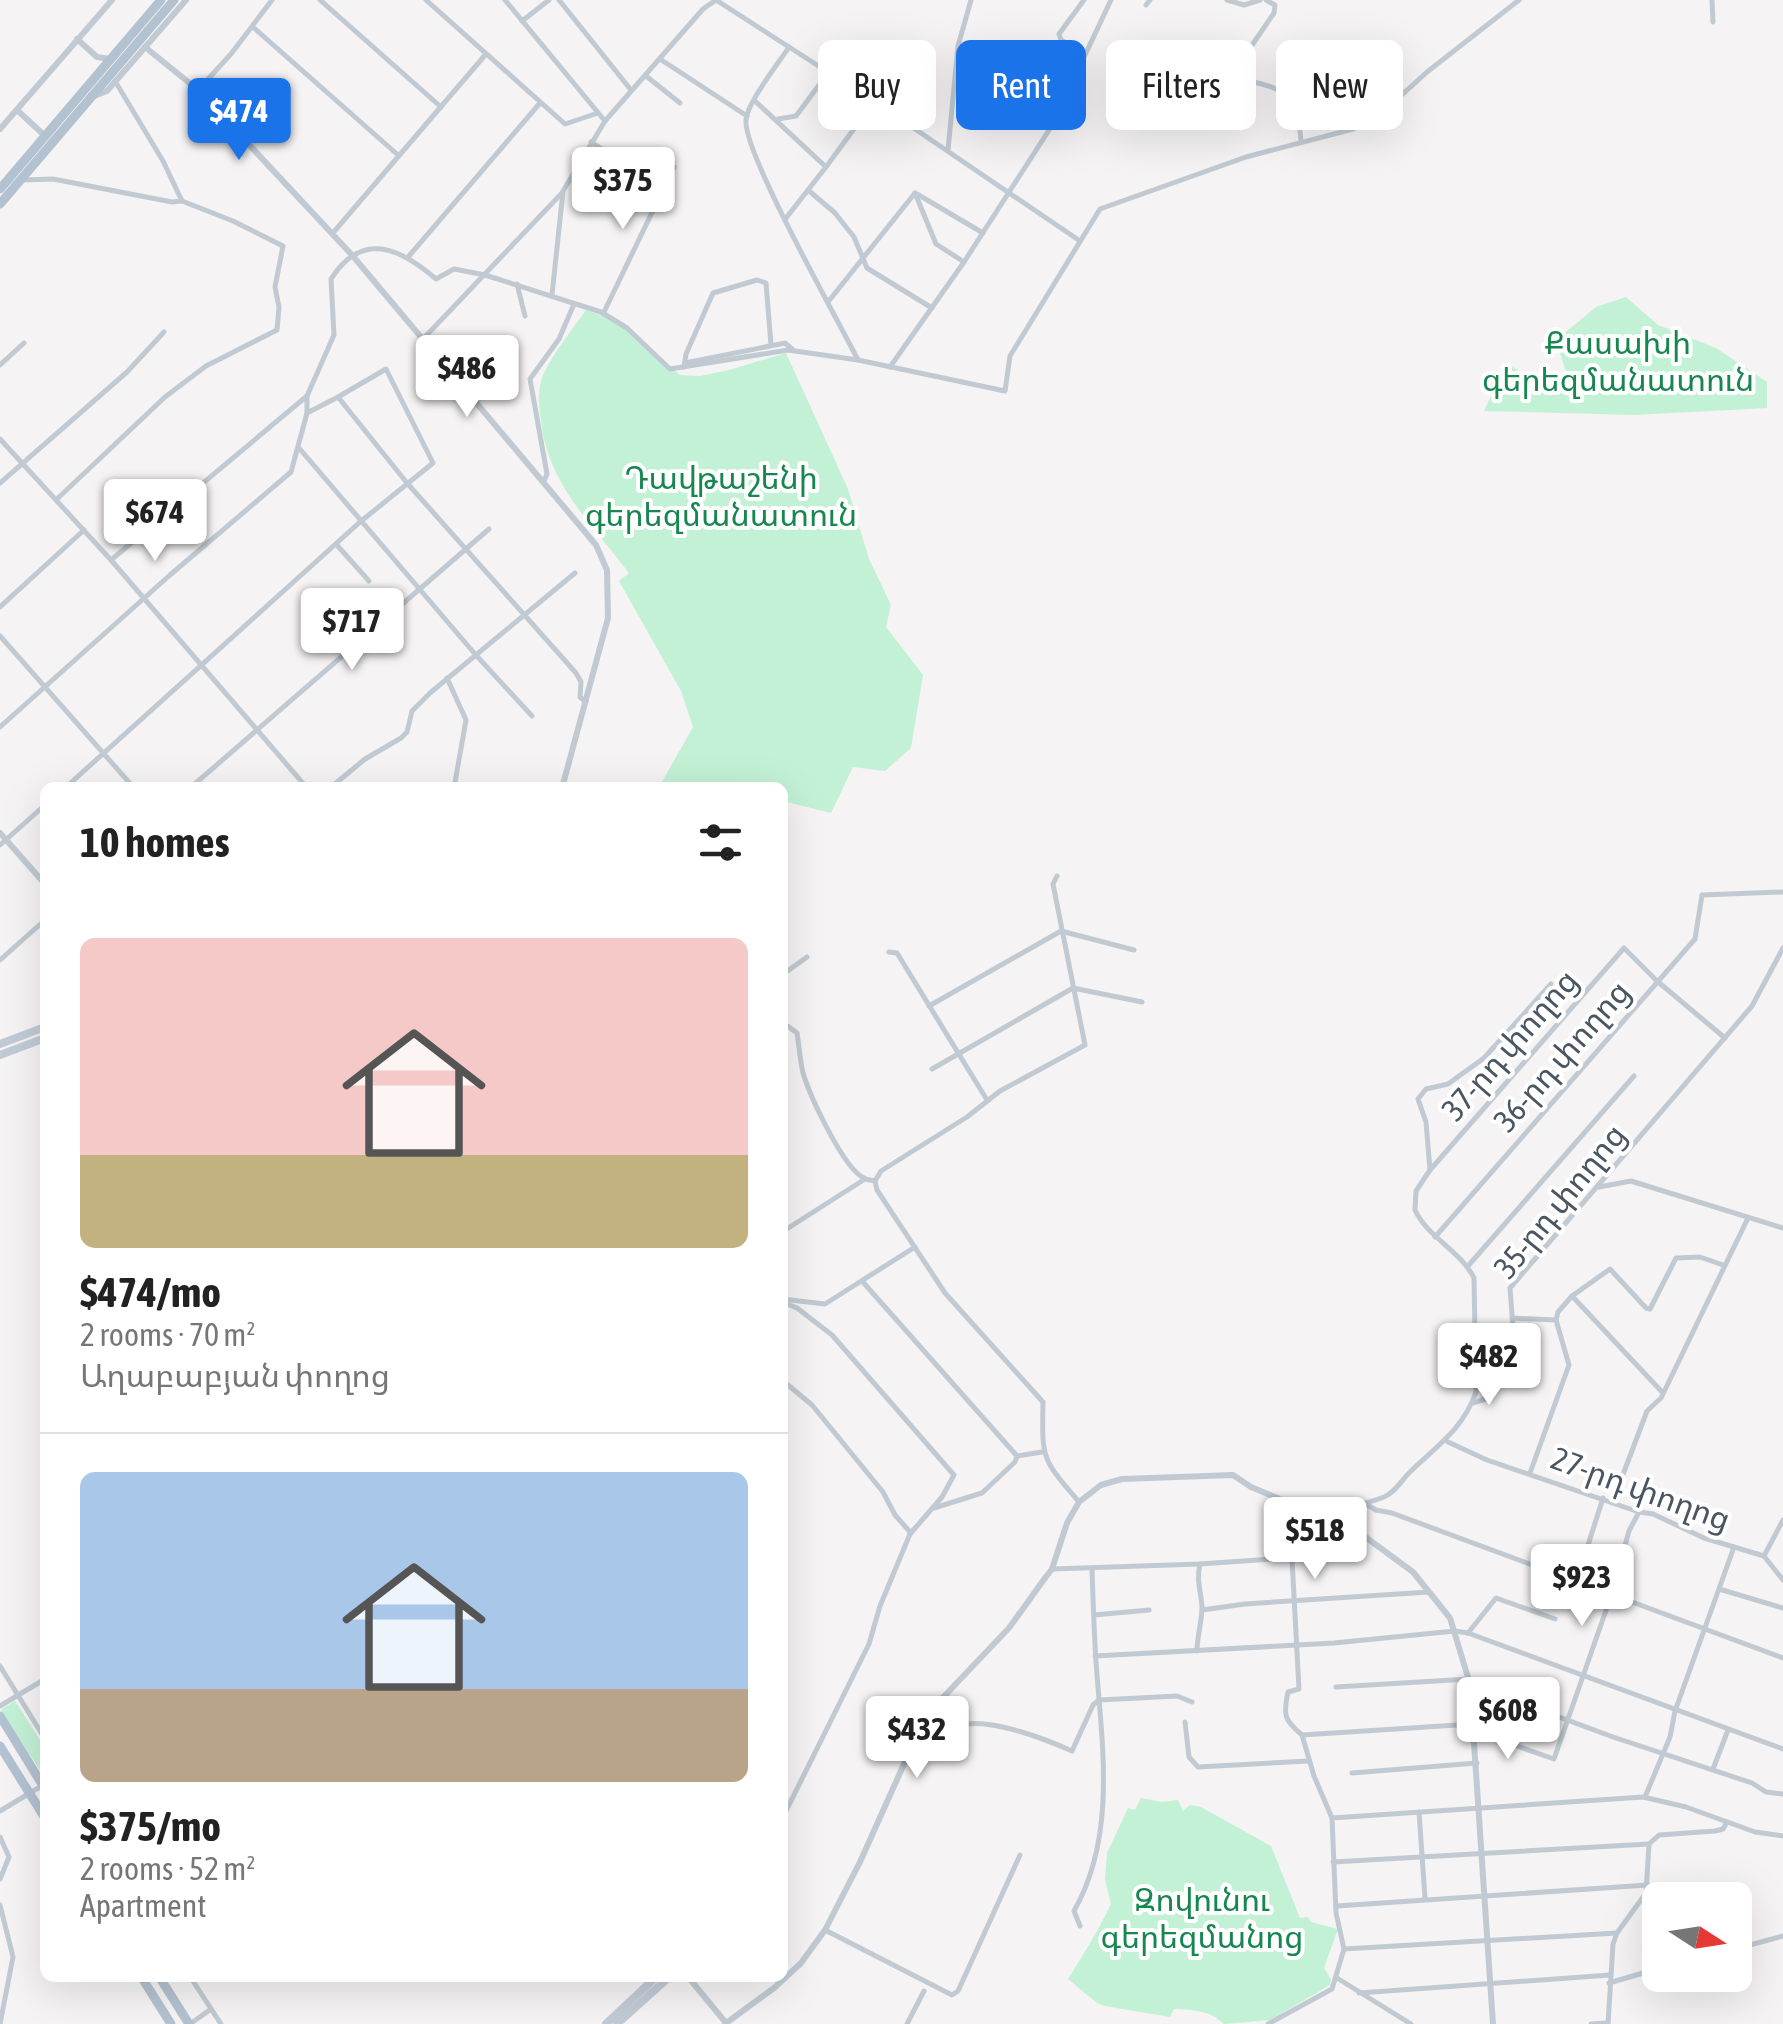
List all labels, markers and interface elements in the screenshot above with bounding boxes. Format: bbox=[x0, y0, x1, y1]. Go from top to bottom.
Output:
chip: Buy bbox=[818, 40, 936, 130]
chip: Rent bbox=[956, 40, 1086, 130]
chip: Filters bbox=[1106, 40, 1256, 130]
chip: New bbox=[1276, 40, 1403, 130]
pin: $474 bbox=[180, 78, 298, 163]
text: $474 bbox=[210, 92, 268, 129]
pin: $375 bbox=[564, 147, 682, 232]
text: $375 bbox=[594, 161, 652, 198]
park label: Քասախի գերեզմանատուն bbox=[1482, 324, 1754, 399]
pin: $486 bbox=[408, 335, 526, 420]
text: $486 bbox=[438, 349, 496, 386]
park label: Դավթաշենի գերեզմանատուն bbox=[585, 459, 857, 534]
pin: $674 bbox=[96, 479, 214, 564]
text: $674 bbox=[126, 493, 184, 530]
pin: $717 bbox=[293, 588, 411, 673]
text: $717 bbox=[323, 602, 381, 639]
icon: filters bbox=[693, 815, 748, 870]
text: 10 homes bbox=[80, 818, 229, 866]
street label: 37-րդ փողոց bbox=[1434, 962, 1586, 1128]
street label: 36-րդ փողոց bbox=[1486, 973, 1638, 1139]
icon: home bbox=[324, 1003, 504, 1183]
street label: 35-րդ փողոց bbox=[1486, 1116, 1634, 1286]
text: $474/mo bbox=[80, 1268, 221, 1316]
text: 2 rooms · 70 m² bbox=[80, 1316, 255, 1353]
pin: $482 bbox=[1430, 1323, 1548, 1408]
text: $482 bbox=[1460, 1337, 1518, 1374]
text: Աղաբաբյան փողոց bbox=[80, 1357, 390, 1394]
street label: 27-րդ փողոց bbox=[1546, 1439, 1736, 1539]
pin: $518 bbox=[1256, 1497, 1374, 1582]
text: $518 bbox=[1286, 1511, 1344, 1548]
icon: home bbox=[324, 1537, 504, 1717]
pin: $923 bbox=[1523, 1544, 1641, 1629]
text: $923 bbox=[1553, 1558, 1611, 1595]
pin: $608 bbox=[1449, 1677, 1567, 1762]
text: $608 bbox=[1479, 1691, 1537, 1728]
pin: $432 bbox=[858, 1696, 976, 1781]
text: $432 bbox=[888, 1710, 946, 1747]
text: $375/mo bbox=[80, 1802, 221, 1850]
text: 2 rooms · 52 m² bbox=[80, 1850, 255, 1887]
park label: Զովունու գերեզմանոց bbox=[1100, 1881, 1304, 1956]
north arrow bbox=[1642, 1882, 1752, 1992]
map controls bbox=[1642, 1882, 1752, 1992]
text: Apartment bbox=[80, 1887, 206, 1924]

